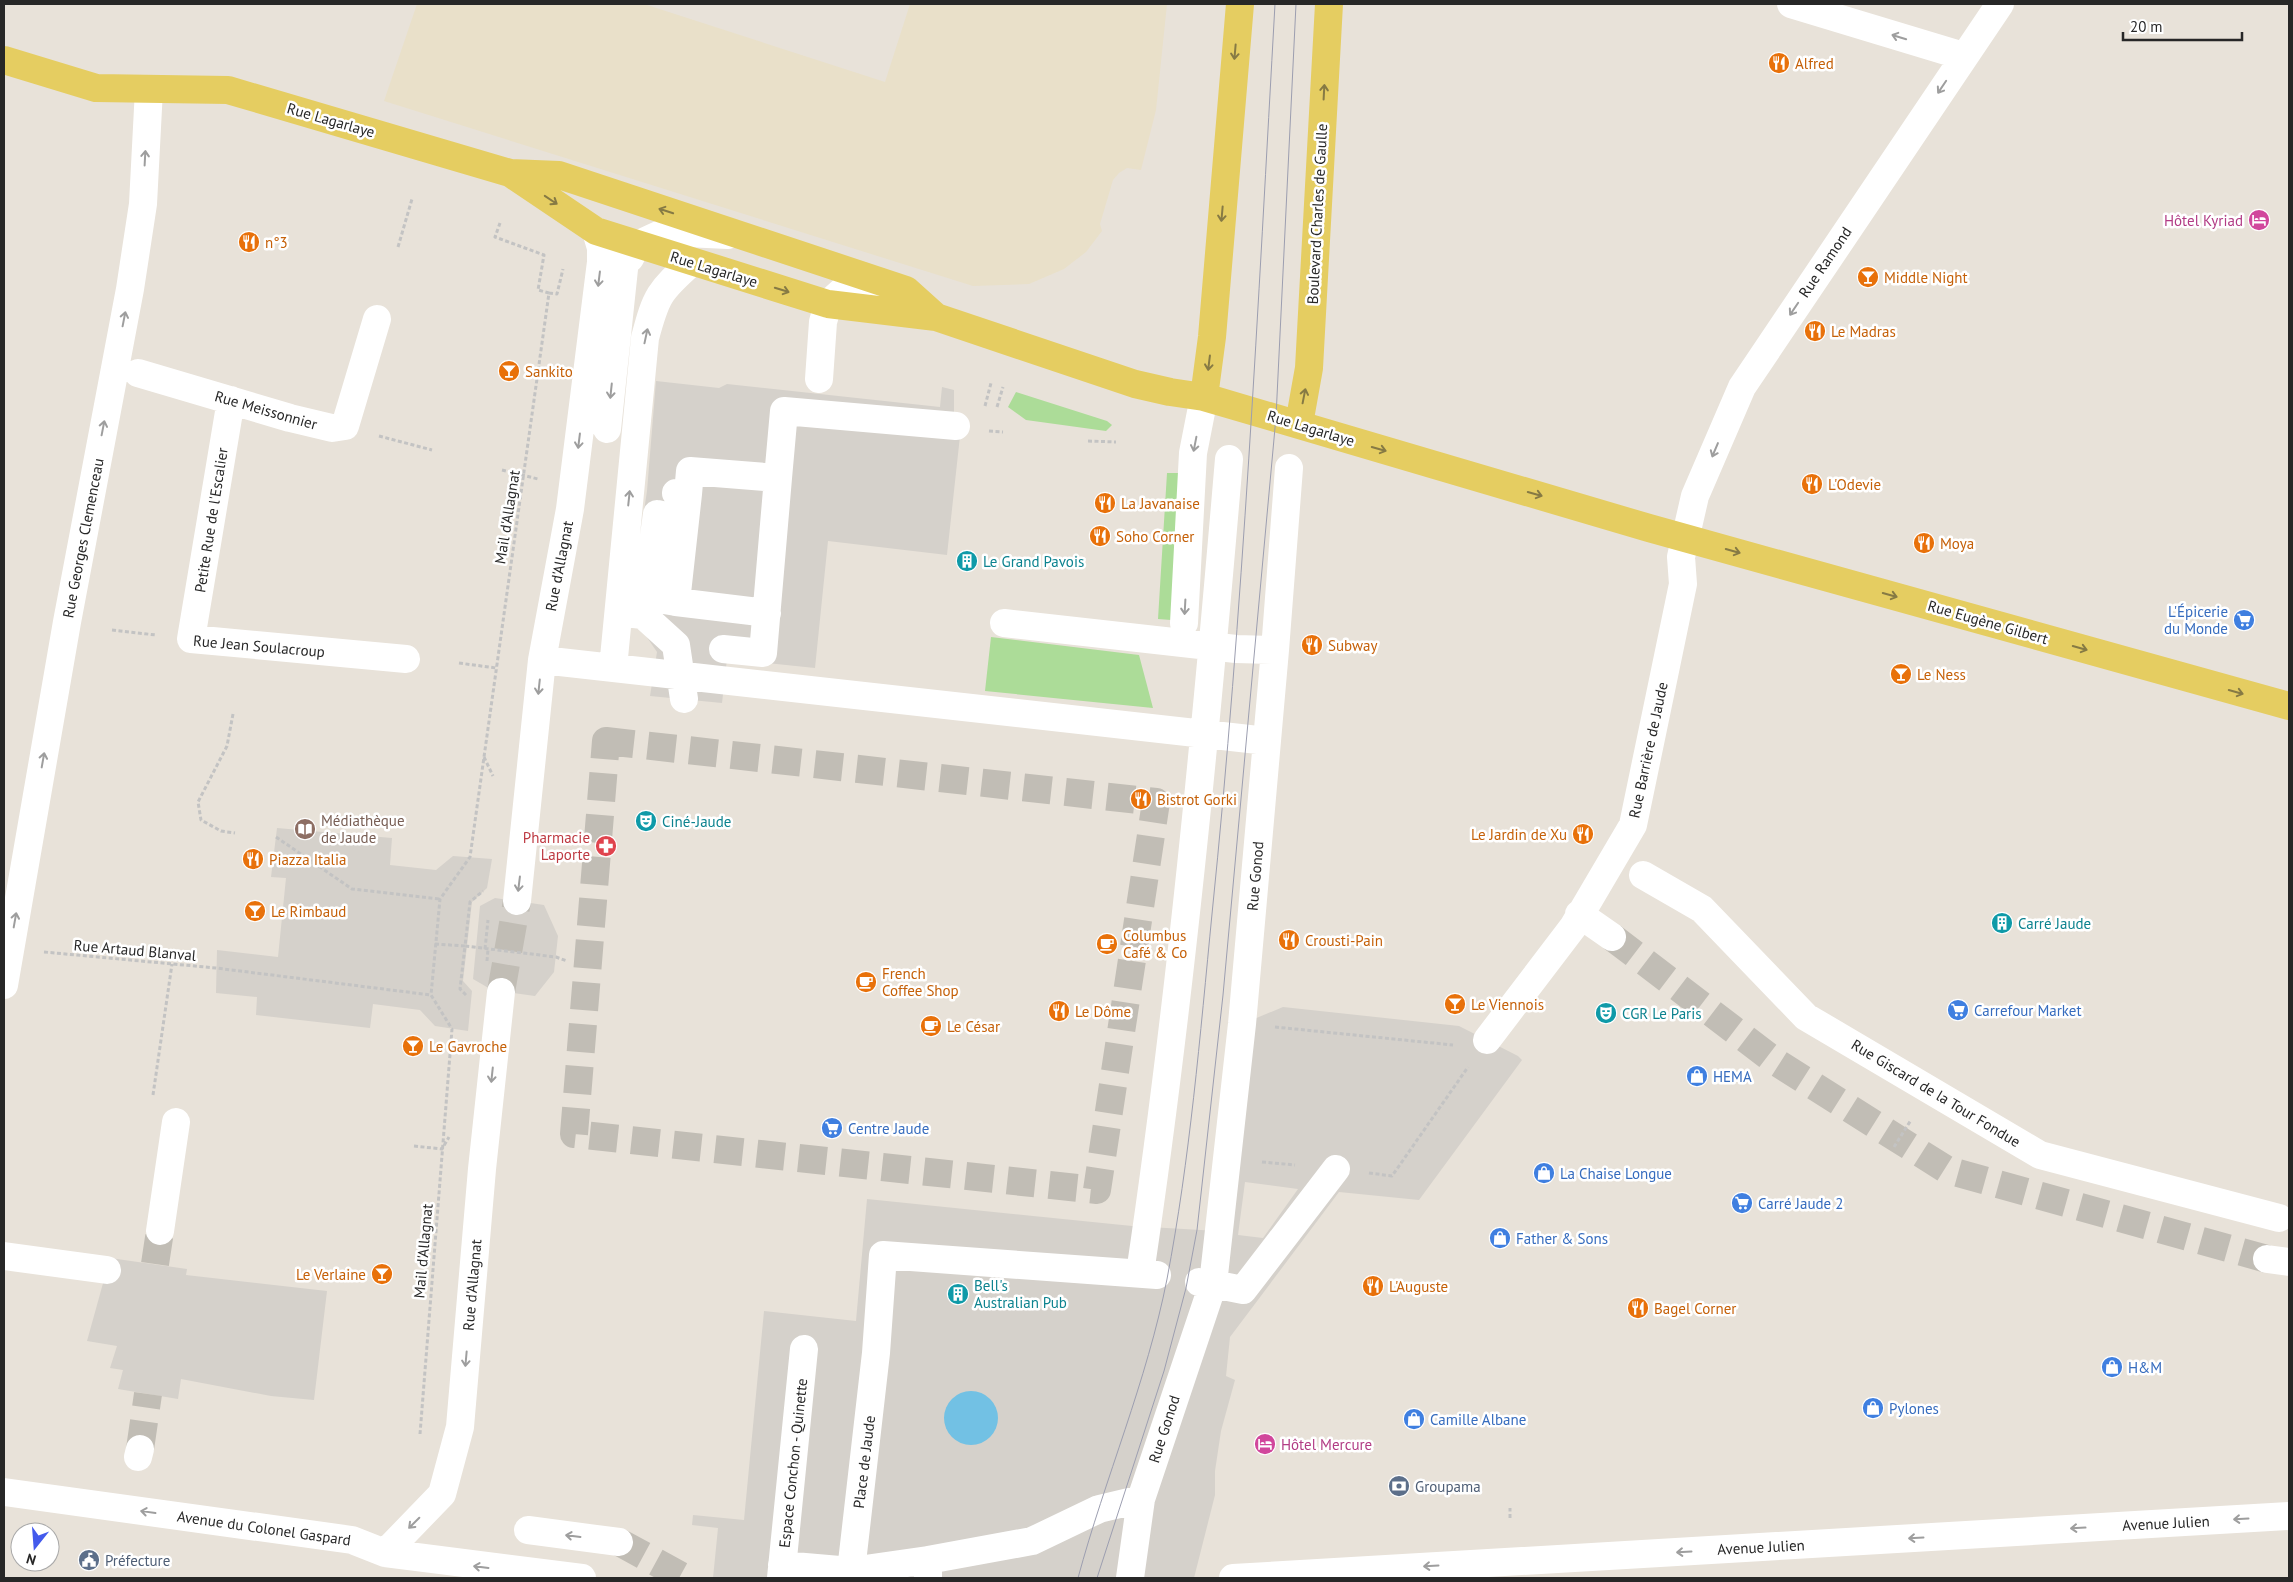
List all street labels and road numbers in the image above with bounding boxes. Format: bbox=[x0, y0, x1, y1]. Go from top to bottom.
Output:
street label: Rue Lagarlaye bbox=[285, 98, 377, 142]
street label: Boulevard Charles de Gaulle bbox=[1303, 123, 1331, 305]
street label: Rue Ramond bbox=[1794, 223, 1856, 301]
street label: Rue Lagarlaye bbox=[668, 247, 760, 291]
street label: Rue Meissonnier bbox=[213, 386, 319, 434]
street label: Rue Lagarlaye bbox=[1265, 406, 1357, 450]
street label: Petite Rue de l'Escalier bbox=[190, 446, 232, 594]
street label: Rue Georges Clemenceau bbox=[58, 456, 108, 620]
street label: Mail d'Allagnat bbox=[490, 469, 524, 565]
street label: Rue d'Allagnat bbox=[541, 519, 577, 613]
street label: Rue Eugène Gilbert bbox=[1926, 596, 2050, 648]
street label: Rue Jean Soulacroup bbox=[192, 631, 326, 661]
street label: Rue Barrière de Jaude bbox=[1624, 680, 1672, 820]
street label: Rue Gonod bbox=[1242, 840, 1268, 912]
street label: Rue Artaud Blanval bbox=[73, 935, 198, 965]
street label: Rue Giscard de la Tour Fondue bbox=[1848, 1035, 2024, 1151]
street label: Mail d'Allagnat bbox=[409, 1203, 437, 1299]
street label: Rue d'Allagnat bbox=[459, 1238, 485, 1332]
street label: Espace Conchon - Quinette bbox=[775, 1377, 811, 1549]
street label: Rue Gonod bbox=[1144, 1393, 1184, 1465]
street label: Place de Jaude bbox=[849, 1414, 879, 1510]
street label: Avenue du Colonel Gaspard bbox=[176, 1506, 352, 1550]
street label: Avenue Julien bbox=[2122, 1511, 2210, 1535]
street label: Avenue Julien bbox=[1717, 1535, 1805, 1559]

